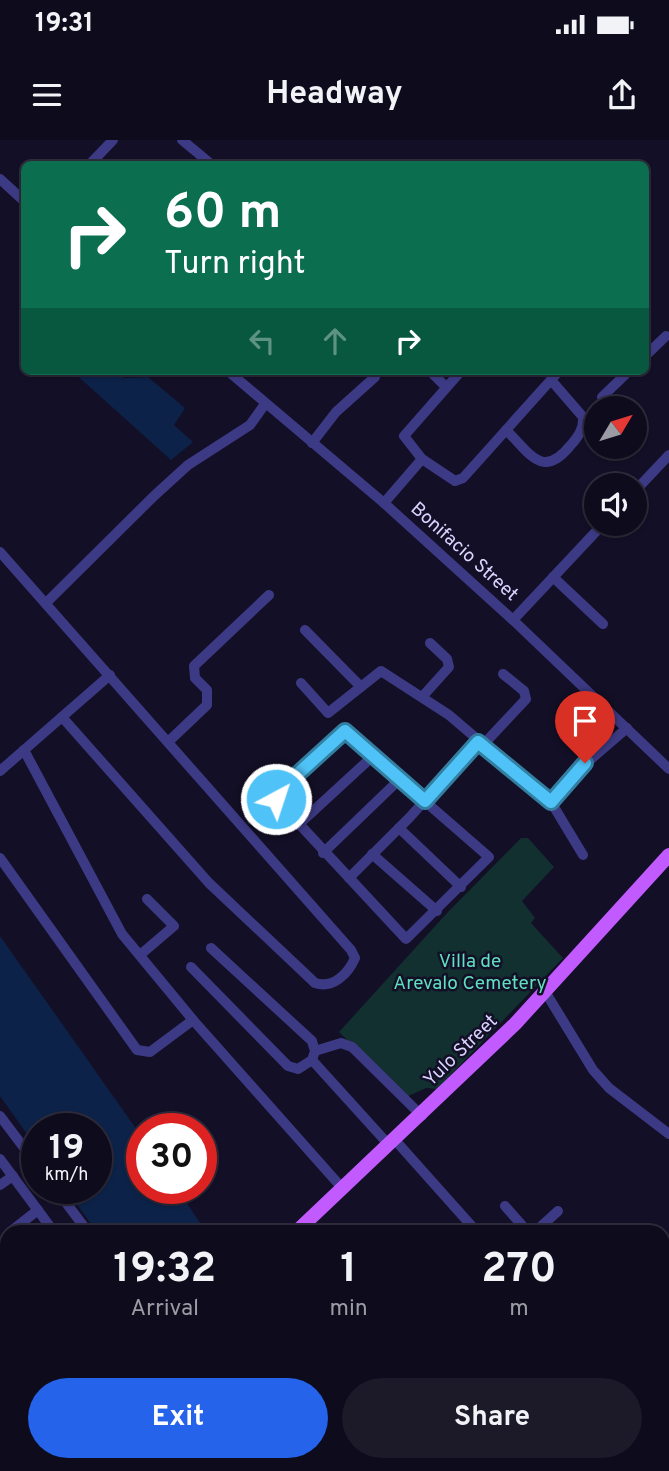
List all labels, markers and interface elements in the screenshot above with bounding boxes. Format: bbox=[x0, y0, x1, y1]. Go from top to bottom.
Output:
text: 19:31 bbox=[35, 8, 94, 41]
text: Headway bbox=[266, 75, 403, 115]
icon: menu bbox=[28, 76, 66, 114]
icon: share bbox=[603, 76, 641, 114]
text: 60 m bbox=[164, 184, 282, 246]
icon: right bbox=[49, 189, 140, 280]
text: Turn right bbox=[164, 245, 306, 285]
icon: left bbox=[243, 322, 281, 360]
icon: ahead bbox=[316, 322, 354, 360]
icon: right bbox=[389, 322, 427, 360]
north arrow bbox=[584, 396, 648, 458]
map controls bbox=[584, 396, 647, 536]
button: sound bbox=[584, 473, 647, 536]
street label: Bonifacio Street bbox=[405, 497, 523, 607]
pin bbox=[555, 691, 615, 763]
icon: arrive bbox=[566, 702, 604, 740]
position arrow bbox=[239, 762, 313, 836]
park label: Villa de Arevalo Cemetery bbox=[393, 950, 547, 996]
street label: Yulo Street bbox=[419, 1010, 503, 1092]
speed limit sign: 30 bbox=[126, 1113, 217, 1204]
text: 19 bbox=[49, 1127, 84, 1171]
text: km/h bbox=[45, 1164, 88, 1187]
text: 19:32 bbox=[113, 1244, 216, 1297]
text: 1 bbox=[340, 1244, 357, 1297]
text: 270 bbox=[481, 1244, 557, 1297]
text: Arrival bbox=[130, 1295, 199, 1324]
text: min bbox=[330, 1295, 368, 1324]
text: m bbox=[509, 1295, 529, 1324]
button: Exit bbox=[28, 1378, 328, 1458]
button: Share bbox=[342, 1378, 642, 1458]

